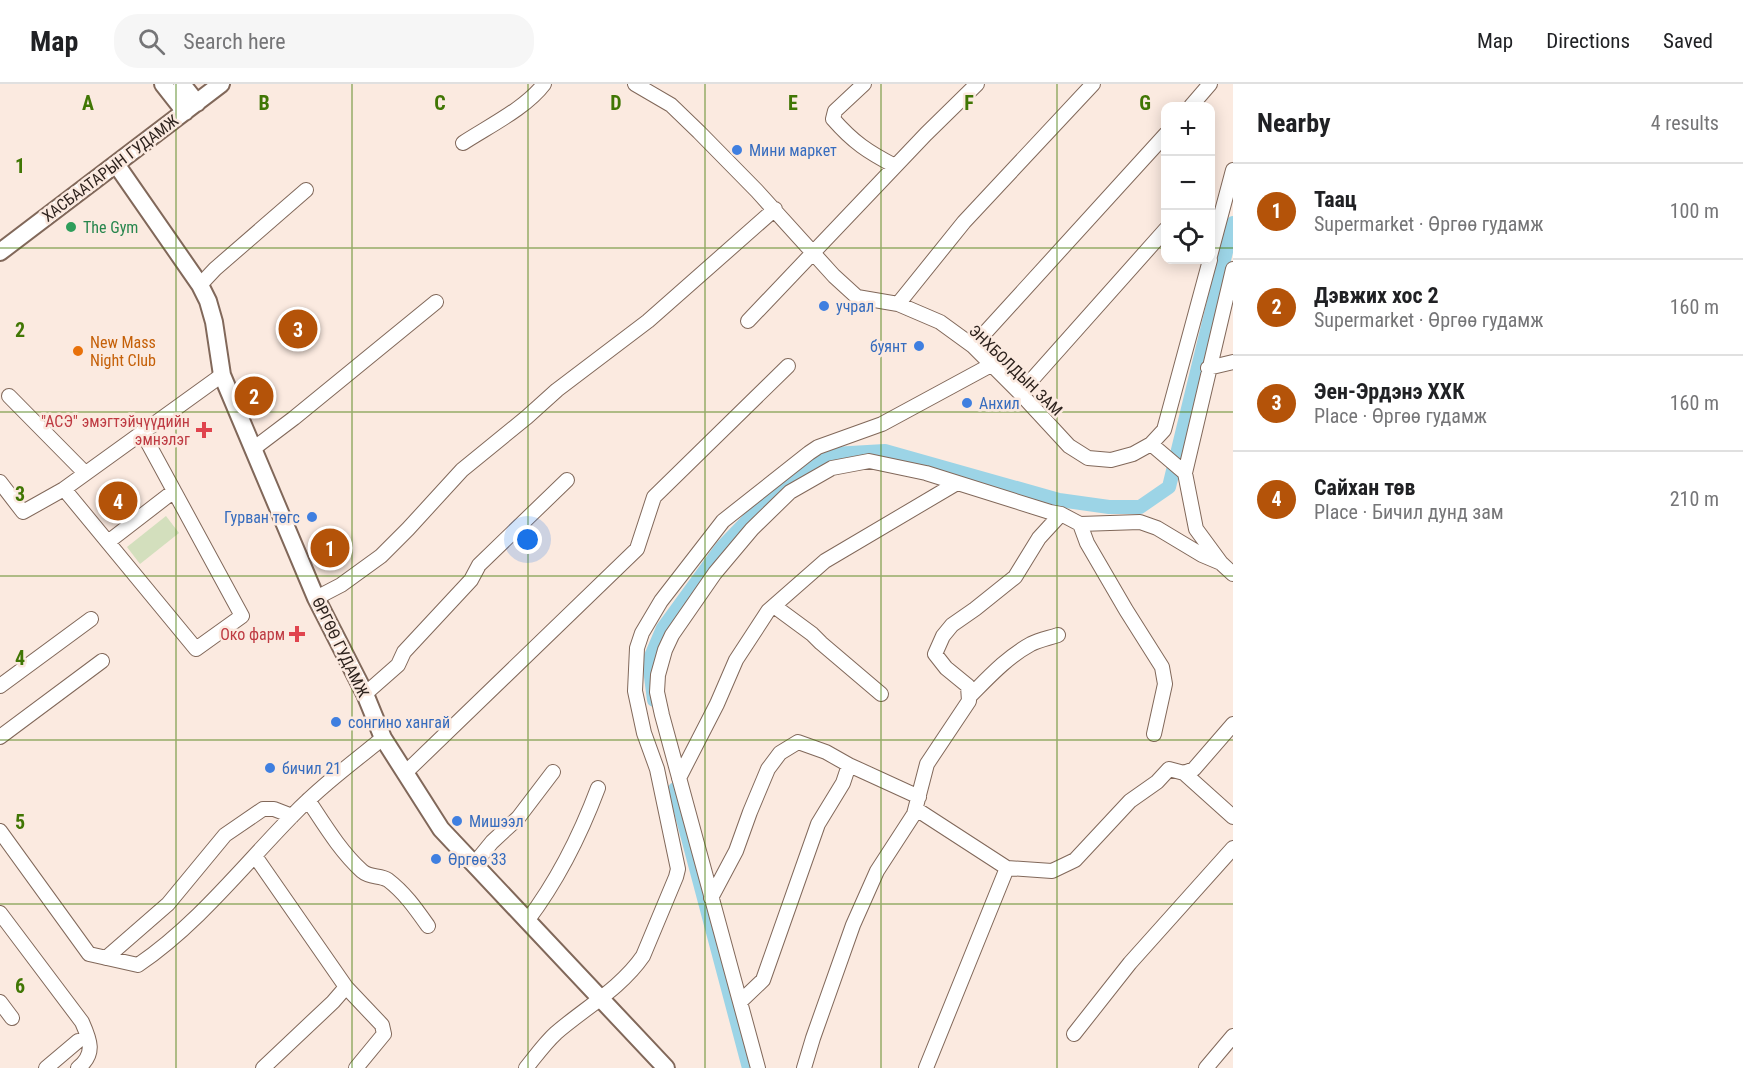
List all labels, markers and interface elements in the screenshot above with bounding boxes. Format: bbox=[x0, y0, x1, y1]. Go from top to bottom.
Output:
search box bbox=[114, 14, 534, 68]
text: Map bbox=[30, 25, 78, 58]
icon: search bbox=[135, 25, 168, 58]
text: Search here bbox=[183, 29, 286, 54]
text: Map bbox=[1477, 29, 1513, 53]
text: Directions bbox=[1546, 29, 1630, 53]
text: Saved bbox=[1663, 29, 1713, 53]
text: A bbox=[82, 91, 94, 115]
text: B bbox=[258, 91, 270, 115]
text: C bbox=[434, 91, 446, 115]
text: D bbox=[610, 91, 622, 115]
text: E bbox=[788, 91, 798, 115]
text: F bbox=[964, 91, 974, 115]
text: G bbox=[1139, 91, 1151, 115]
map controls bbox=[1161, 102, 1215, 264]
button: + bbox=[1161, 102, 1215, 156]
text: Nearby bbox=[1257, 108, 1331, 138]
street label: ХАСБААТАРЫН ГУДАМЖ bbox=[38, 111, 182, 226]
text: 4 results bbox=[1651, 111, 1719, 135]
place label: Мини маркет bbox=[749, 141, 837, 160]
marker: Мини маркет bbox=[730, 143, 744, 157]
text: 1 bbox=[15, 154, 25, 178]
button: − bbox=[1161, 156, 1215, 210]
text: Таац bbox=[1314, 187, 1357, 212]
text: 1 bbox=[1271, 199, 1282, 223]
text: 100 m bbox=[1670, 199, 1719, 223]
button: locate bbox=[1161, 210, 1215, 264]
text: Supermarket · Өргөө гудамж bbox=[1314, 212, 1543, 236]
place label: The Gym bbox=[83, 218, 138, 237]
marker: The Gym bbox=[64, 220, 78, 234]
text: Дэвжих хос 2 bbox=[1314, 283, 1439, 308]
text: 2 bbox=[1271, 295, 1282, 319]
text: 160 m bbox=[1670, 295, 1719, 319]
place label: учрал bbox=[836, 297, 874, 316]
marker: учрал bbox=[817, 299, 831, 313]
pin: 3 bbox=[278, 306, 318, 352]
text: Supermarket · Өргөө гудамж bbox=[1314, 308, 1543, 332]
text: 2 bbox=[15, 318, 25, 342]
street label: ЭНХБОЛДЫН ЗАМ bbox=[965, 321, 1066, 420]
place label: New Mass Night Club bbox=[90, 333, 156, 370]
place label: буянт bbox=[870, 337, 907, 356]
marker: буянт bbox=[912, 339, 926, 353]
marker: New Mass Night Club bbox=[71, 344, 85, 358]
pin: 2 bbox=[234, 374, 274, 418]
text: Эен-Эрдэнэ ХХК bbox=[1314, 379, 1465, 404]
text: 3 bbox=[1271, 391, 1282, 415]
text: 160 m bbox=[1670, 391, 1719, 415]
place label: Анхил bbox=[979, 394, 1020, 413]
marker: Анхил bbox=[960, 396, 974, 410]
text: Place · Өргөө гудамж bbox=[1314, 404, 1487, 428]
place label: "АСЭ" эмэгтэйчүүдийн эмнэлэг bbox=[41, 412, 190, 449]
marker: "АСЭ" эмэгтэйчүүдийн эмнэлэг bbox=[195, 421, 213, 439]
text: Сайхан төв bbox=[1314, 475, 1415, 500]
pin: 4 bbox=[98, 478, 138, 524]
text: 3 bbox=[15, 482, 25, 506]
text: 4 bbox=[1271, 487, 1282, 511]
text: 210 m bbox=[1670, 487, 1719, 511]
text: Place · Бичил дунд зам bbox=[1314, 500, 1504, 524]
place label: Гурван төгс bbox=[224, 508, 300, 527]
marker: Гурван төгс bbox=[305, 510, 319, 524]
your location bbox=[513, 525, 542, 554]
pin: 1 bbox=[310, 526, 350, 570]
street label: ӨРГӨӨ ГУДАМЖ bbox=[308, 594, 373, 701]
place label: Око фарм bbox=[220, 625, 285, 644]
marker: Око фарм bbox=[290, 627, 304, 641]
text: 4 bbox=[15, 646, 25, 670]
place label: сонгино хангай bbox=[348, 713, 450, 732]
marker: сонгино хангай bbox=[329, 715, 343, 729]
place label: бичил 21 bbox=[282, 759, 341, 778]
marker: бичил 21 bbox=[263, 761, 277, 775]
text: 5 bbox=[15, 810, 25, 834]
place label: Мишээл bbox=[469, 812, 524, 831]
marker: Мишээл bbox=[450, 814, 464, 828]
place label: Өргөө 33 bbox=[448, 850, 507, 869]
marker: Өргөө 33 bbox=[429, 852, 443, 866]
text: 6 bbox=[15, 974, 25, 998]

